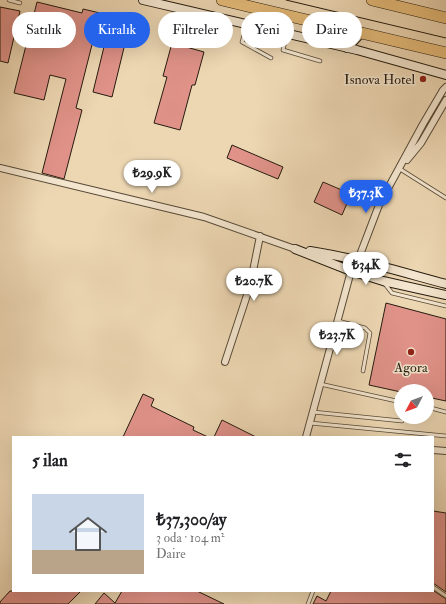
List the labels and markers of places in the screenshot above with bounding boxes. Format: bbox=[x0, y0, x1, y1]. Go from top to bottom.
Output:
place label: Isnova Hotel bbox=[344, 71, 415, 88]
marker: Isnova Hotel bbox=[418, 74, 428, 84]
pin: ₺29.9K bbox=[119, 160, 185, 194]
pin: ₺37.3K bbox=[333, 180, 399, 214]
pin: ₺34K bbox=[342, 252, 390, 286]
pin: ₺20.7K bbox=[221, 268, 287, 302]
pin: ₺23.7K bbox=[304, 322, 370, 356]
marker: Agora bbox=[406, 347, 416, 357]
place label: Agora bbox=[393, 359, 428, 376]

